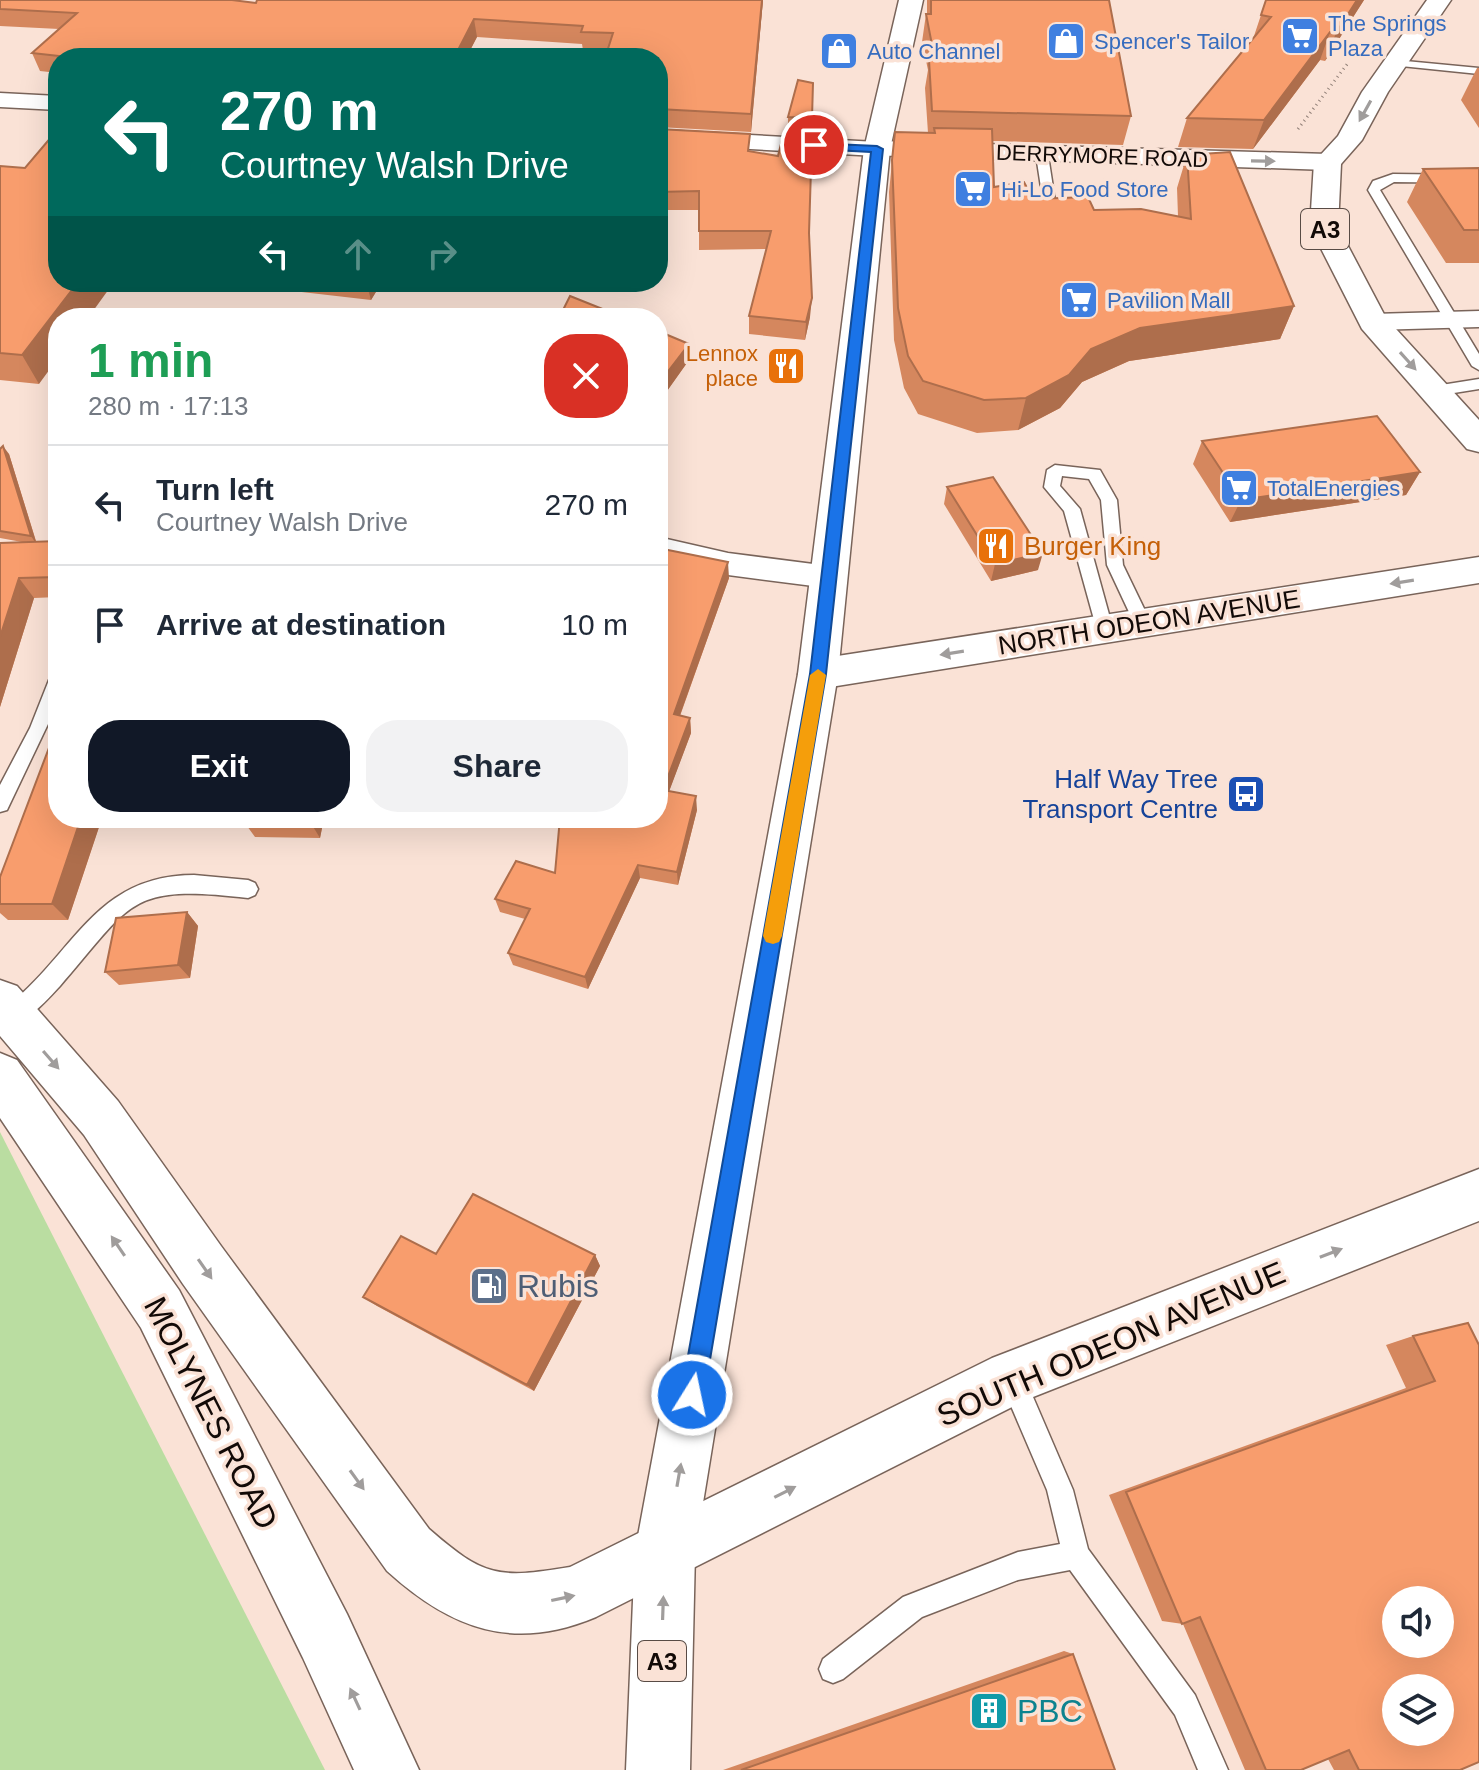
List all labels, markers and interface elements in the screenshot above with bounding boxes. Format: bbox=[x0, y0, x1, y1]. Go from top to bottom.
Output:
place label: The Springs Plaza bbox=[1328, 11, 1447, 61]
supermarket icon: The Springs Plaza bbox=[1279, 15, 1321, 57]
shop icon: Spencer's Tailor bbox=[1045, 20, 1087, 62]
place label: Spencer's Tailor bbox=[1094, 29, 1249, 54]
shop icon: Auto Channel bbox=[818, 30, 860, 72]
place label: Auto Channel bbox=[867, 39, 1000, 64]
text: 270 m bbox=[220, 79, 379, 142]
icon: left bbox=[88, 80, 192, 184]
one-way arrow bbox=[1358, 100, 1372, 122]
pin bbox=[780, 111, 848, 179]
icon: arrive bbox=[792, 123, 836, 167]
street label: DERRYMORE ROAD bbox=[995, 140, 1209, 172]
text: Courtney Walsh Drive bbox=[220, 145, 569, 186]
one-way arrow bbox=[1251, 154, 1276, 167]
supermarket icon: Hi-Lo Food Store bbox=[952, 168, 994, 210]
place label: Hi-Lo Food Store bbox=[1001, 177, 1169, 202]
road number: A3 bbox=[1301, 209, 1349, 249]
icon: left bbox=[252, 232, 296, 276]
icon: ahead bbox=[336, 232, 380, 276]
icon: right bbox=[420, 232, 464, 276]
supermarket icon: Pavilion Mall bbox=[1058, 279, 1100, 321]
place label: Pavilion Mall bbox=[1107, 288, 1231, 313]
text: 1 min bbox=[88, 334, 213, 387]
button: close bbox=[544, 334, 628, 418]
place label: Lennox place bbox=[686, 341, 758, 391]
restaurant icon: Lennox place bbox=[765, 345, 807, 387]
one-way arrow bbox=[1399, 351, 1416, 371]
text: 280 m · 17:13 bbox=[88, 391, 248, 421]
supermarket icon: TotalEnergies bbox=[1218, 467, 1260, 509]
text: Turn left bbox=[156, 473, 274, 506]
place label: TotalEnergies bbox=[1267, 476, 1400, 501]
icon: left bbox=[88, 483, 132, 527]
text: 270 m bbox=[545, 488, 628, 521]
text: Courtney Walsh Drive bbox=[156, 507, 408, 537]
restaurant icon: Burger King bbox=[975, 525, 1017, 567]
place label: Burger King bbox=[1024, 531, 1161, 561]
one-way arrow bbox=[1389, 576, 1414, 589]
street label: NORTH ODEON AVENUE bbox=[996, 583, 1302, 661]
icon: arrive bbox=[88, 603, 132, 647]
text: Arrive at destination bbox=[156, 608, 446, 641]
text: 10 m bbox=[561, 608, 628, 641]
one-way arrow bbox=[939, 647, 964, 660]
button: Exit bbox=[88, 720, 350, 812]
button: Share bbox=[366, 720, 628, 812]
place label: Half Way Tree Transport Centre bbox=[1022, 764, 1218, 824]
bus stop icon: Half Way Tree Transport Centre bbox=[1225, 773, 1267, 815]
one-way arrow bbox=[42, 1049, 59, 1069]
one-way arrow bbox=[111, 1235, 126, 1256]
one-way arrow bbox=[1319, 1246, 1343, 1259]
street label: SOUTH ODEON AVENUE bbox=[932, 1254, 1290, 1434]
one-way arrow bbox=[197, 1258, 212, 1279]
fuel station icon: Rubis bbox=[468, 1265, 510, 1307]
place label: Rubis bbox=[517, 1268, 599, 1304]
street label: MOLYNES ROAD bbox=[137, 1291, 285, 1535]
position arrow bbox=[650, 1353, 734, 1437]
one-way arrow bbox=[673, 1462, 685, 1487]
one-way arrow bbox=[349, 1469, 364, 1490]
one-way arrow bbox=[774, 1485, 797, 1498]
map controls bbox=[1382, 1586, 1454, 1746]
button: sound bbox=[1382, 1586, 1454, 1658]
one-way arrow bbox=[551, 1591, 576, 1604]
one-way arrow bbox=[657, 1595, 670, 1620]
road number: A3 bbox=[638, 1641, 686, 1681]
button: layers bbox=[1382, 1674, 1454, 1746]
one-way arrow bbox=[348, 1687, 361, 1711]
building icon: PBC bbox=[968, 1690, 1010, 1732]
place label: PBC bbox=[1017, 1693, 1083, 1729]

